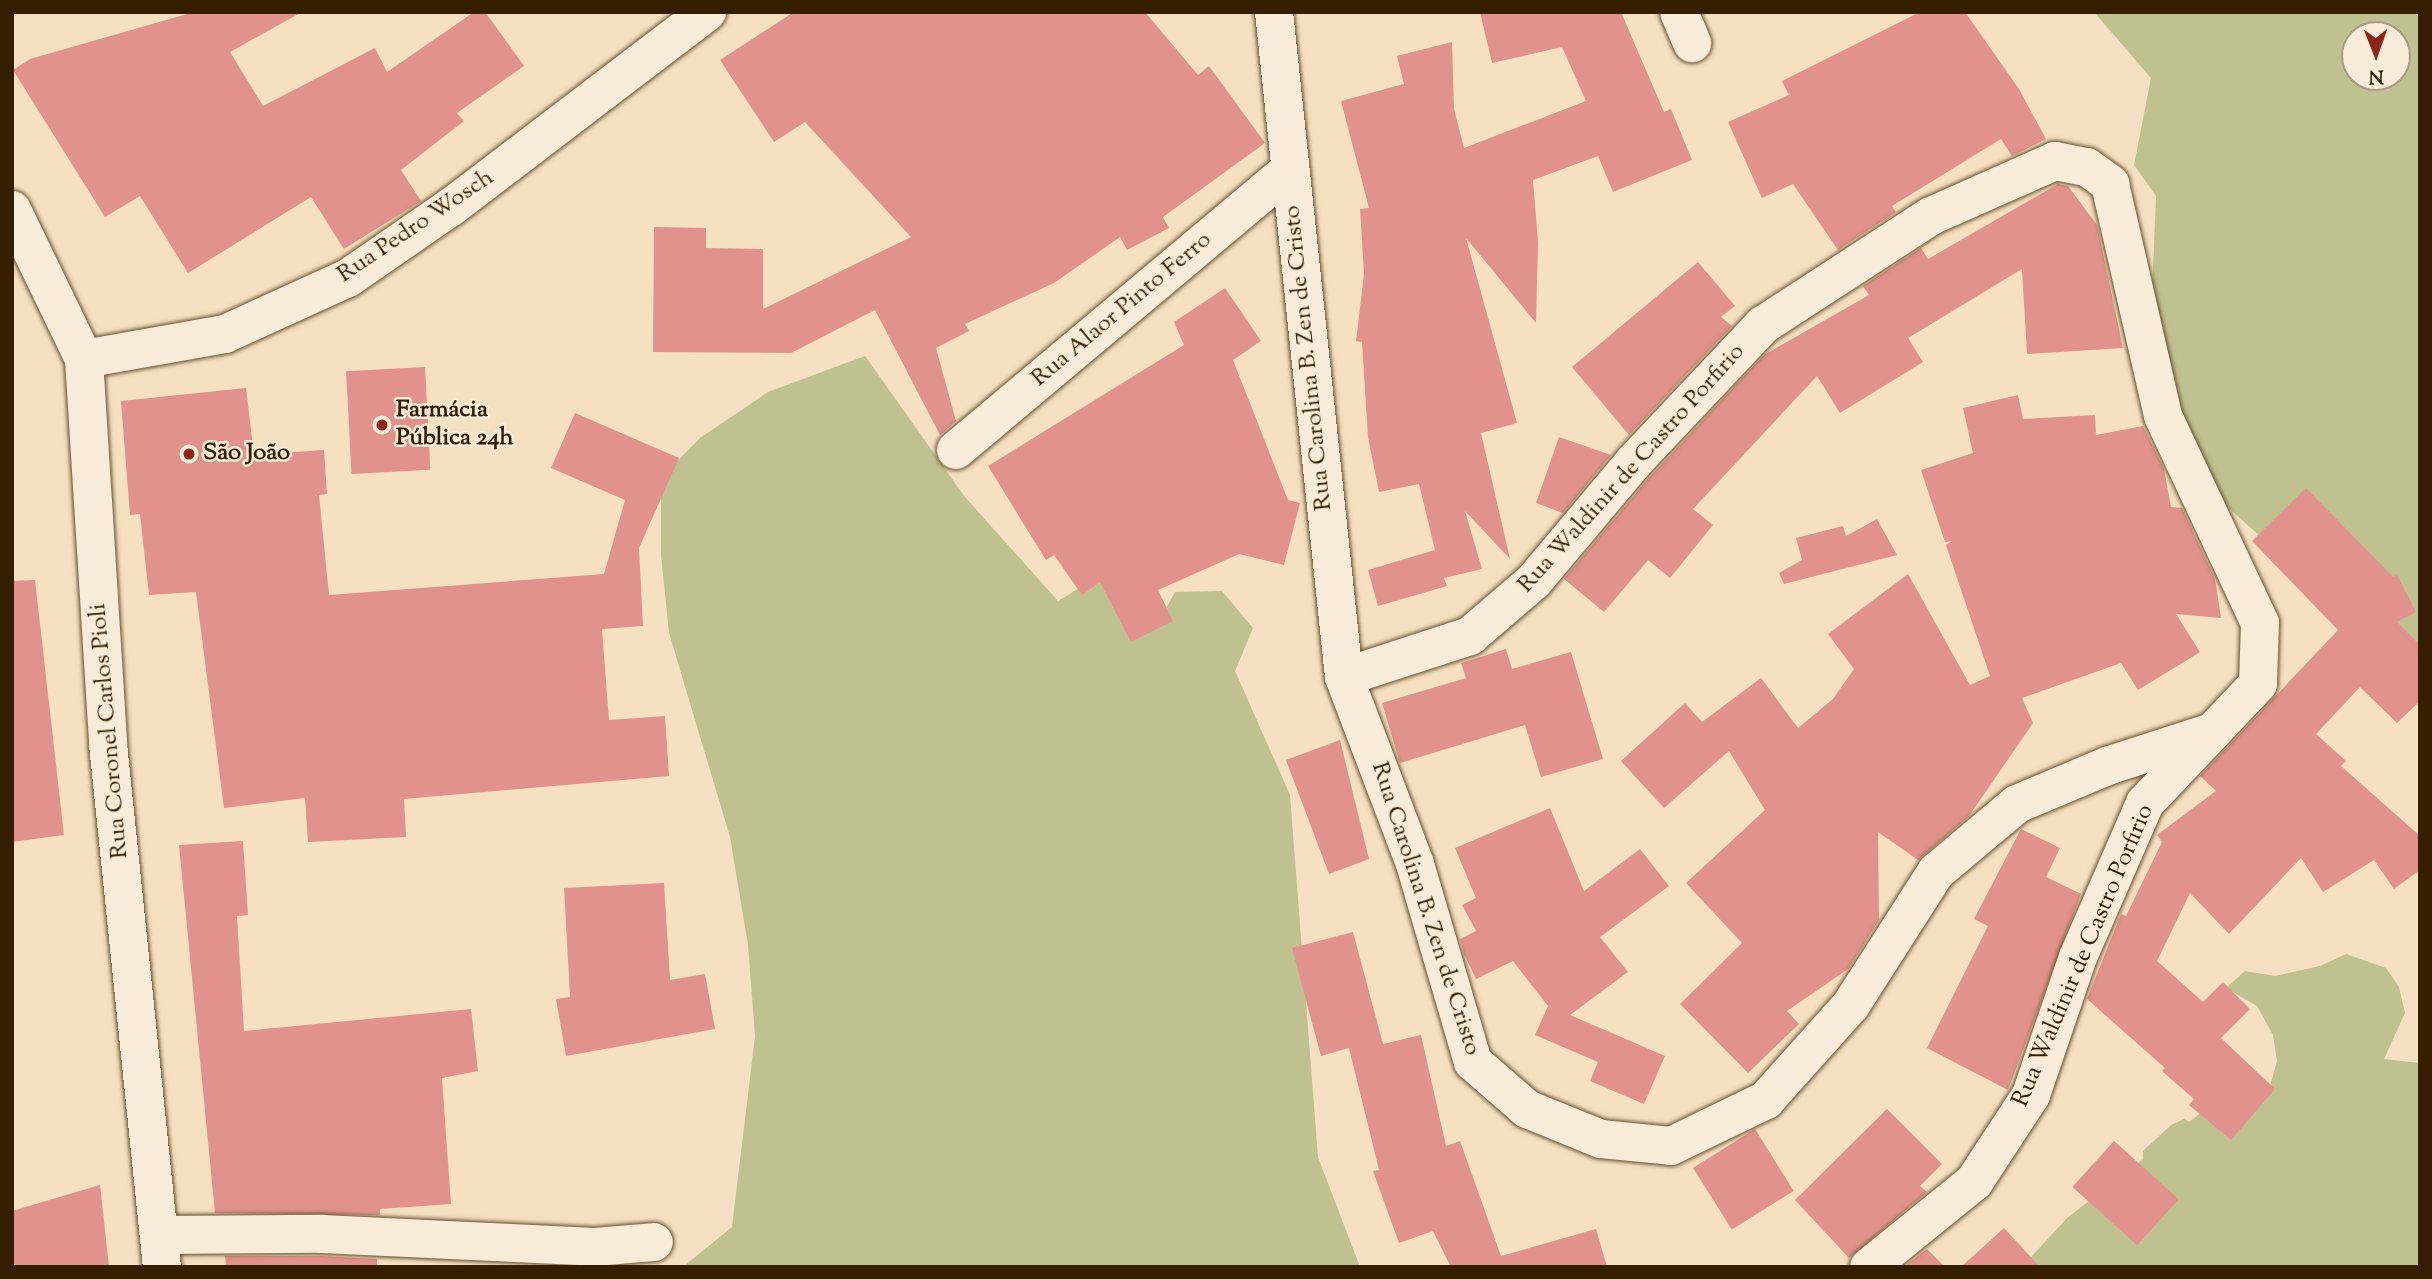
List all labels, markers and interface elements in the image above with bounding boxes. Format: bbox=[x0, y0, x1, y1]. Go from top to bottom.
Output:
north arrow bbox=[2341, 21, 2411, 91]
text: N bbox=[2369, 62, 2384, 89]
street label: Rua Pedro Wosch bbox=[332, 164, 500, 290]
street label: Rua Carolina B. Zen de Cristo bbox=[1279, 204, 1339, 512]
street label: Rua Alaor Pinto Ferro bbox=[1026, 226, 1218, 394]
street label: Rua Waldinir de Castro Porfirio bbox=[1512, 338, 1752, 600]
place label: Farmácia Pública 24h bbox=[396, 397, 514, 453]
marker: Farmácia Pública 24h bbox=[374, 417, 390, 433]
place label: São João bbox=[203, 440, 290, 468]
marker: São João bbox=[181, 446, 197, 462]
street label: Rua Coronel Carlos Pioli bbox=[84, 602, 136, 860]
street label: Rua Carolina B. Zen de Cristo bbox=[1364, 759, 1486, 1059]
street label: Rua Waldinir de Castro Porfirio bbox=[2007, 800, 2161, 1112]

